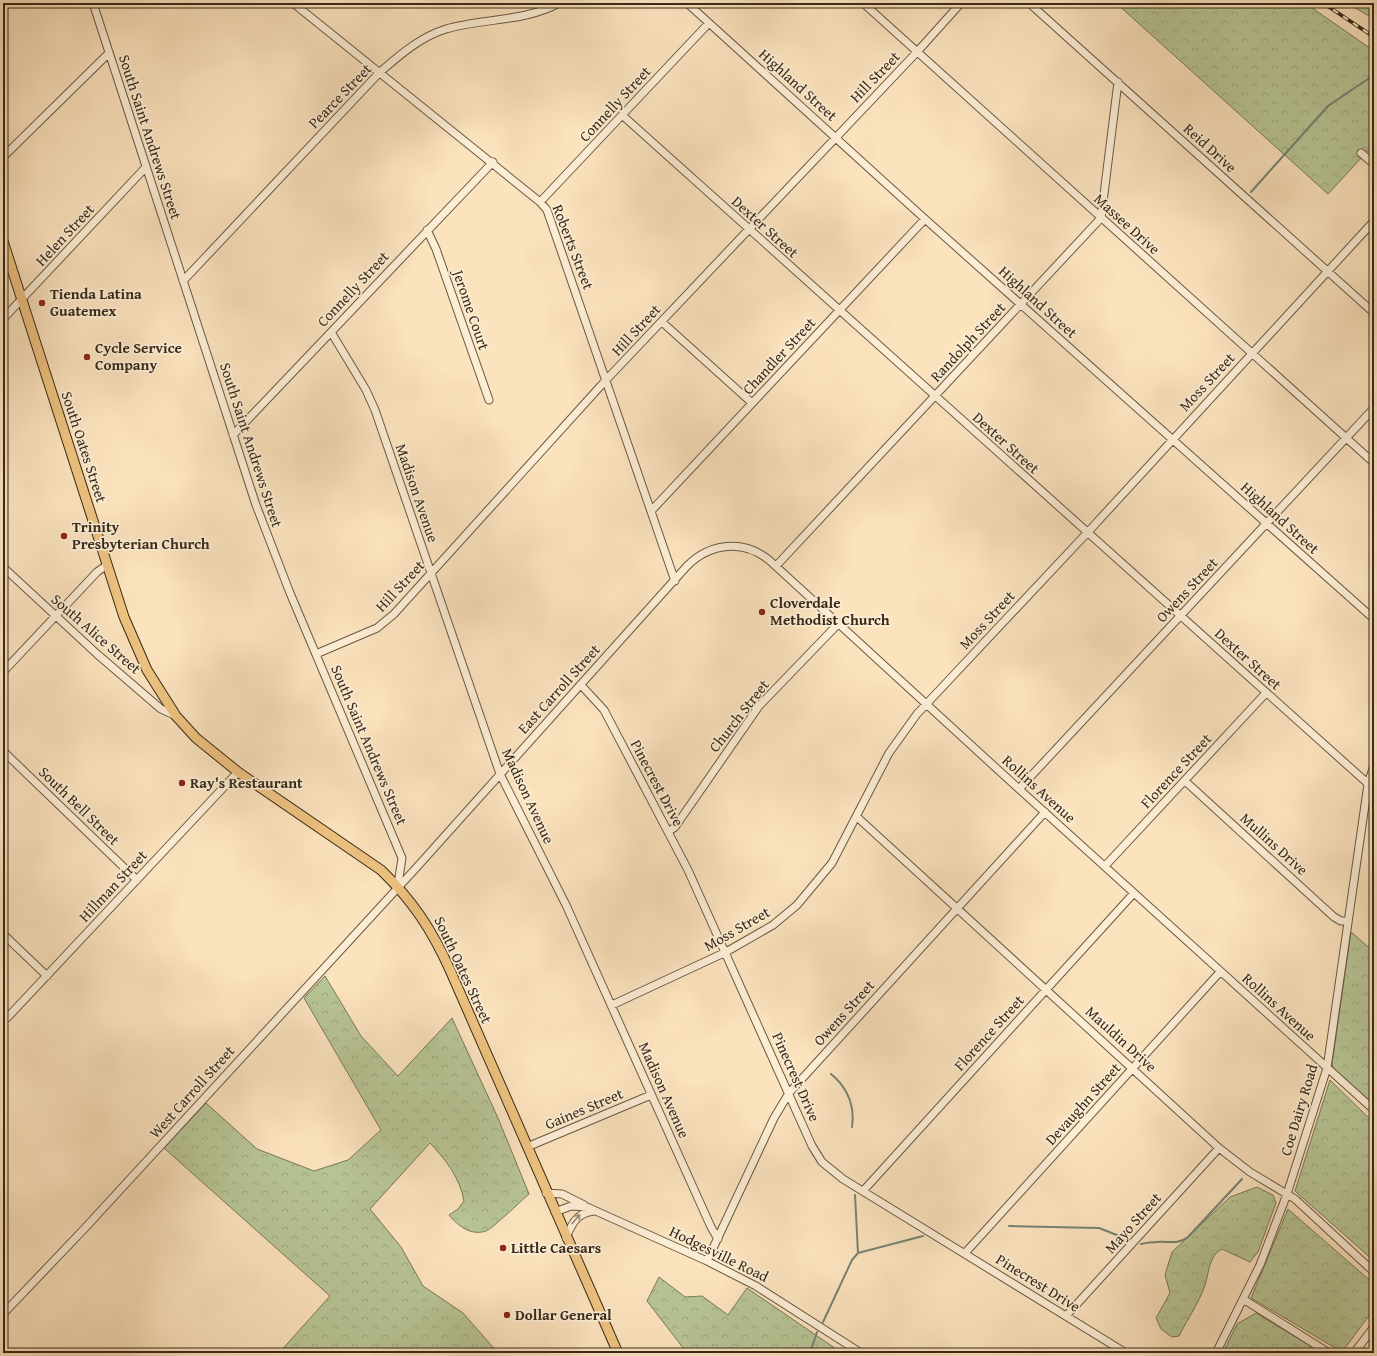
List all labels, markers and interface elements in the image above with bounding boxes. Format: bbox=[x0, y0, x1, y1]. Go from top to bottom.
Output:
street label: Highland Street bbox=[755, 44, 843, 126]
street label: Hill Street bbox=[845, 46, 905, 107]
street label: South Saint Andrews Street bbox=[114, 52, 187, 223]
street label: Pearce Street bbox=[303, 58, 377, 133]
street label: Connelly Street bbox=[574, 61, 656, 146]
street label: Reid Drive bbox=[1179, 118, 1241, 177]
street label: Massee Drive bbox=[1090, 188, 1165, 259]
street label: Dexter Street bbox=[727, 191, 804, 263]
street label: Helen Street bbox=[30, 198, 99, 270]
street label: Roberts Street bbox=[548, 201, 600, 293]
street label: Connelly Street bbox=[312, 246, 394, 331]
street label: Highland Street bbox=[995, 261, 1083, 343]
street label: Jerome Court bbox=[447, 265, 495, 353]
place label: Tienda Latina Guatemex bbox=[50, 283, 142, 321]
street label: Randolph Street bbox=[925, 297, 1010, 386]
marker: Tienda Latina Guatemex bbox=[37, 298, 47, 308]
street label: Hill Street bbox=[606, 299, 666, 360]
street label: Chandler Street bbox=[737, 312, 820, 399]
place label: Cycle Service Company bbox=[95, 337, 182, 375]
street label: Moss Street bbox=[1174, 347, 1240, 416]
marker: Cycle Service Company bbox=[82, 352, 92, 362]
street label: South Saint Andrews Street bbox=[215, 360, 288, 531]
street label: South Oates Street bbox=[57, 389, 113, 506]
street label: Dexter Street bbox=[968, 407, 1045, 479]
street label: Madison Avenue bbox=[391, 441, 444, 545]
street label: Highland Street bbox=[1237, 477, 1325, 559]
place label: Trinity Presbyterian Church bbox=[72, 516, 210, 554]
marker: Trinity Presbyterian Church bbox=[59, 531, 69, 541]
street label: Owens Street bbox=[1151, 552, 1223, 627]
street label: Hill Street bbox=[370, 555, 430, 616]
street label: Moss Street bbox=[954, 585, 1020, 654]
street label: South Alice Street bbox=[47, 589, 146, 679]
place label: Cloverdale Methodist Church bbox=[770, 592, 890, 630]
marker: Cloverdale Methodist Church bbox=[757, 607, 767, 617]
street label: Dexter Street bbox=[1210, 623, 1287, 695]
street label: East Carroll Street bbox=[513, 639, 605, 738]
street label: South Saint Andrews Street bbox=[326, 661, 413, 829]
street label: Church Street bbox=[704, 674, 774, 756]
street label: Florence Street bbox=[1135, 728, 1216, 813]
street label: Pinecrest Drive bbox=[626, 736, 689, 830]
street label: Madison Avenue bbox=[497, 745, 560, 847]
street label: Rollins Avenue bbox=[998, 750, 1081, 827]
street label: South Bell Street bbox=[34, 761, 125, 850]
place label: Ray's Restaurant bbox=[190, 772, 303, 793]
marker: Ray's Restaurant bbox=[177, 778, 187, 788]
street label: Mullins Drive bbox=[1236, 808, 1313, 880]
street label: Hillman Street bbox=[74, 844, 152, 926]
street label: Moss Street bbox=[700, 901, 774, 956]
street label: South Oates Street bbox=[429, 913, 498, 1027]
street label: Rollins Avenue bbox=[1238, 968, 1321, 1045]
street label: Owens Street bbox=[808, 975, 879, 1050]
street label: Florence Street bbox=[949, 990, 1029, 1075]
street label: Mauldin Drive bbox=[1081, 1001, 1162, 1076]
street label: Pinecrest Drive bbox=[767, 1029, 825, 1125]
street label: Madison Avenue bbox=[634, 1038, 695, 1141]
street label: West Carroll Street bbox=[144, 1040, 240, 1143]
street label: Devaughn Street bbox=[1040, 1057, 1126, 1149]
street label: Coe Dairy Road bbox=[1275, 1061, 1322, 1158]
street label: Gaines Street bbox=[542, 1082, 627, 1134]
street label: Mayo Street bbox=[1100, 1187, 1166, 1258]
one-way arrow bbox=[572, 1214, 581, 1224]
street label: Hodgesville Road bbox=[666, 1220, 772, 1287]
place label: Little Caesars bbox=[511, 1237, 601, 1258]
marker: Little Caesars bbox=[498, 1243, 508, 1253]
street label: Pinecrest Drive bbox=[992, 1248, 1084, 1317]
place label: Dollar General bbox=[515, 1304, 612, 1325]
marker: Dollar General bbox=[502, 1310, 512, 1320]

